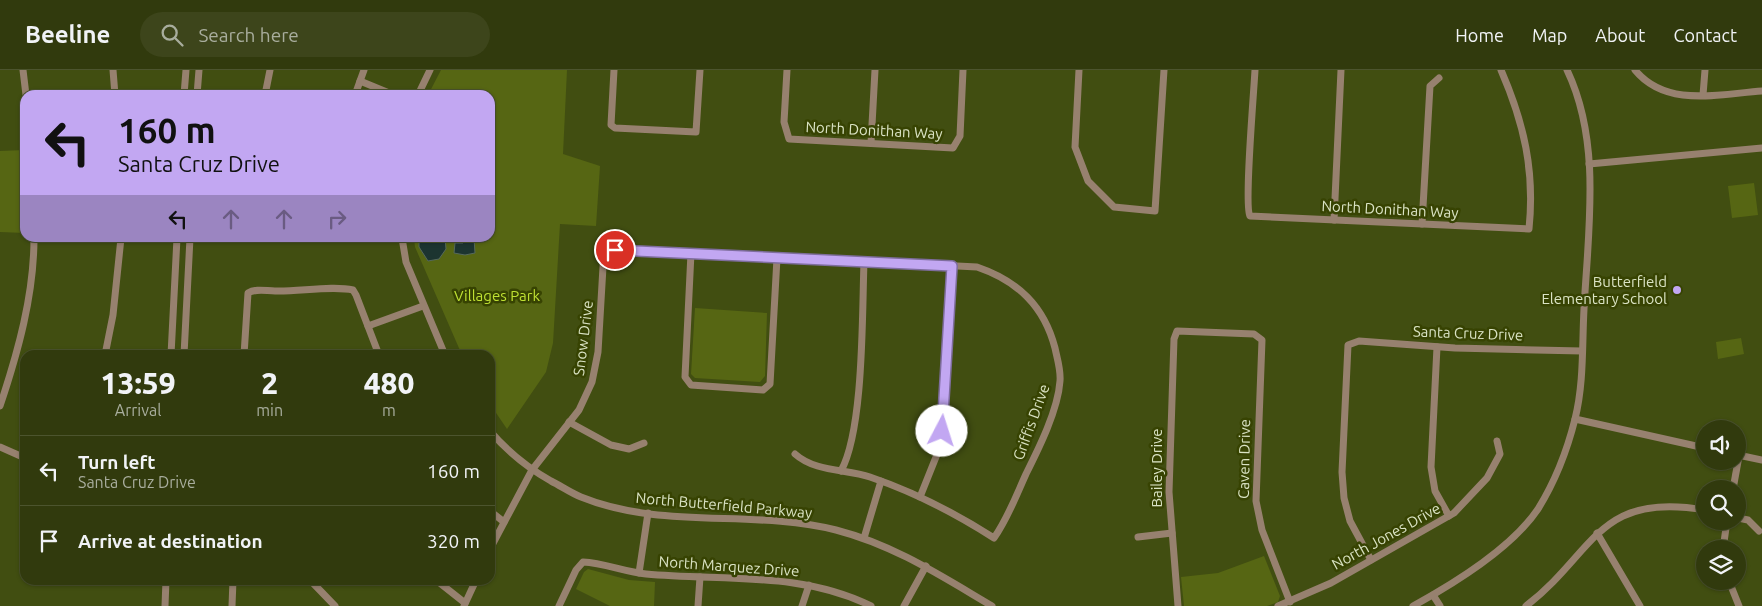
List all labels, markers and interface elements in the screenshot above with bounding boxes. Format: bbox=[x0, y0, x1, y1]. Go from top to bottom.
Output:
search box bbox=[140, 12, 490, 57]
text: Beeline bbox=[25, 21, 110, 48]
icon: search bbox=[158, 21, 186, 49]
text: Search here bbox=[198, 24, 299, 46]
text: Home bbox=[1455, 25, 1504, 45]
text: Map bbox=[1532, 25, 1567, 45]
text: About bbox=[1595, 25, 1645, 45]
text: Contact bbox=[1673, 25, 1737, 45]
icon: left bbox=[35, 110, 100, 175]
text: 160 m bbox=[118, 110, 216, 150]
street label: North Donithan Way bbox=[805, 118, 943, 142]
text: Santa Cruz Drive bbox=[118, 151, 280, 176]
street label: North Donithan Way bbox=[1321, 197, 1459, 221]
icon: left bbox=[164, 205, 192, 233]
icon: ahead bbox=[217, 205, 245, 233]
icon: ahead bbox=[270, 205, 298, 233]
icon: right bbox=[323, 205, 351, 233]
pin bbox=[594, 229, 636, 271]
icon: arrive bbox=[601, 236, 629, 264]
place label: Butterfield Elementary School bbox=[1541, 273, 1667, 307]
marker: Butterfield Elementary School bbox=[1671, 284, 1683, 296]
park label: Villages Park bbox=[454, 287, 540, 304]
street label: Snow Drive bbox=[570, 299, 596, 377]
street label: Santa Cruz Drive bbox=[1413, 323, 1523, 343]
text: 13:59 bbox=[101, 366, 176, 400]
text: 2 bbox=[261, 366, 278, 400]
text: 480 bbox=[364, 366, 414, 400]
street label: Griffis Drive bbox=[1009, 382, 1053, 462]
text: Arrival bbox=[115, 401, 161, 419]
text: min bbox=[256, 401, 283, 419]
text: m bbox=[382, 401, 396, 419]
position arrow bbox=[915, 404, 967, 456]
street label: Caven Drive bbox=[1235, 419, 1253, 499]
map controls bbox=[1696, 420, 1746, 590]
button: sound bbox=[1696, 420, 1746, 470]
street label: Bailey Drive bbox=[1148, 428, 1165, 508]
text: Turn left bbox=[78, 451, 156, 473]
icon: left bbox=[35, 457, 63, 485]
text: 160 m bbox=[427, 460, 480, 482]
text: Santa Cruz Drive bbox=[78, 473, 196, 491]
button: search bbox=[1696, 480, 1746, 530]
street label: North Butterfield Parkway bbox=[635, 489, 813, 521]
street label: North Jones Drive bbox=[1329, 499, 1443, 573]
icon: arrive bbox=[35, 527, 63, 555]
text: Arrive at destination bbox=[78, 530, 263, 552]
text: 320 m bbox=[427, 530, 480, 552]
button: layers bbox=[1696, 540, 1746, 590]
street label: North Marquez Drive bbox=[658, 553, 800, 579]

